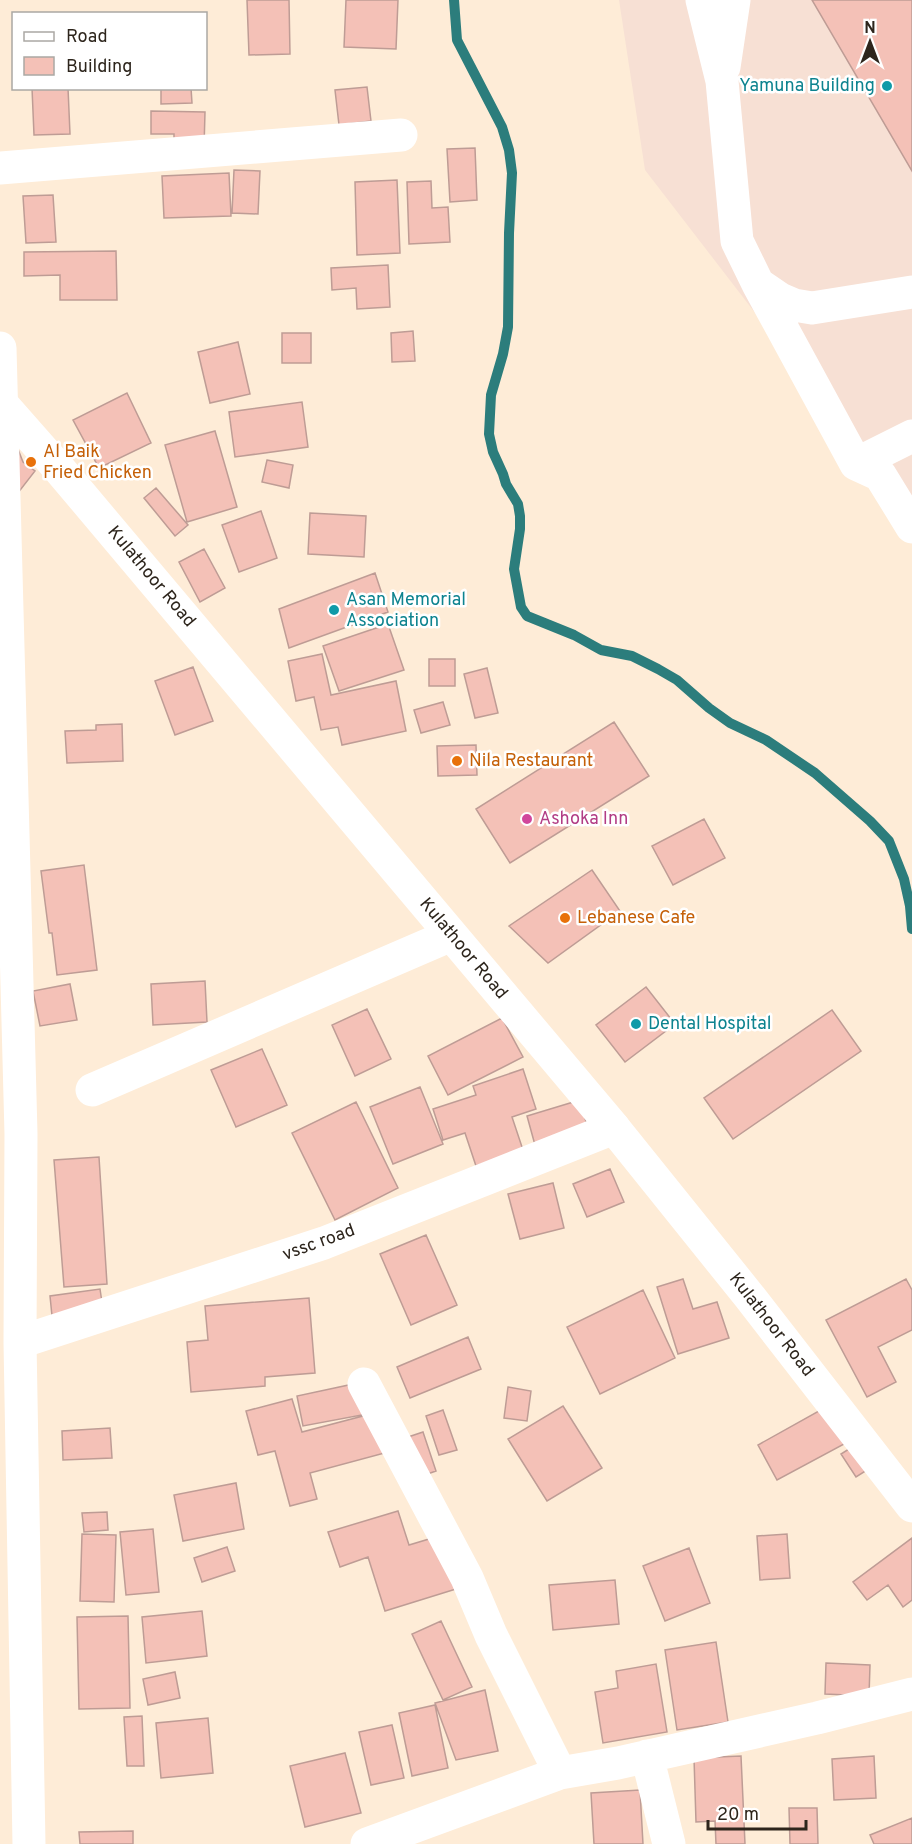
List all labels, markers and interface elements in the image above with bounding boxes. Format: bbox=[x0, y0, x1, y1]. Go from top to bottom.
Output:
legend bbox=[12, 12, 207, 90]
north arrow bbox=[840, 12, 900, 72]
text: N bbox=[864, 19, 876, 39]
text: Road bbox=[66, 26, 108, 49]
text: Building bbox=[66, 56, 132, 79]
place label: Yamuna Building bbox=[739, 75, 875, 98]
marker: Yamuna Building bbox=[880, 79, 894, 93]
place label: Al Baik Fried Chicken bbox=[43, 441, 152, 485]
marker: Al Baik Fried Chicken bbox=[24, 455, 38, 469]
street label: Kulathoor Road bbox=[102, 521, 200, 633]
place label: Asan Memorial Association bbox=[346, 589, 466, 633]
marker: Asan Memorial Association bbox=[327, 603, 341, 617]
place label: Nila Restaurant bbox=[469, 750, 593, 773]
marker: Nila Restaurant bbox=[450, 754, 464, 768]
place label: Ashoka Inn bbox=[539, 808, 628, 831]
marker: Ashoka Inn bbox=[520, 812, 534, 826]
street label: Kulathoor Road bbox=[414, 893, 512, 1005]
place label: Lebanese Cafe bbox=[577, 907, 695, 930]
marker: Lebanese Cafe bbox=[558, 911, 572, 925]
place label: Dental Hospital bbox=[648, 1013, 771, 1036]
marker: Dental Hospital bbox=[629, 1017, 643, 1031]
street label: vssc road bbox=[280, 1219, 358, 1267]
street label: Kulathoor Road bbox=[723, 1268, 819, 1382]
scale bar bbox=[708, 1793, 806, 1831]
text: 20 m bbox=[717, 1804, 759, 1827]

